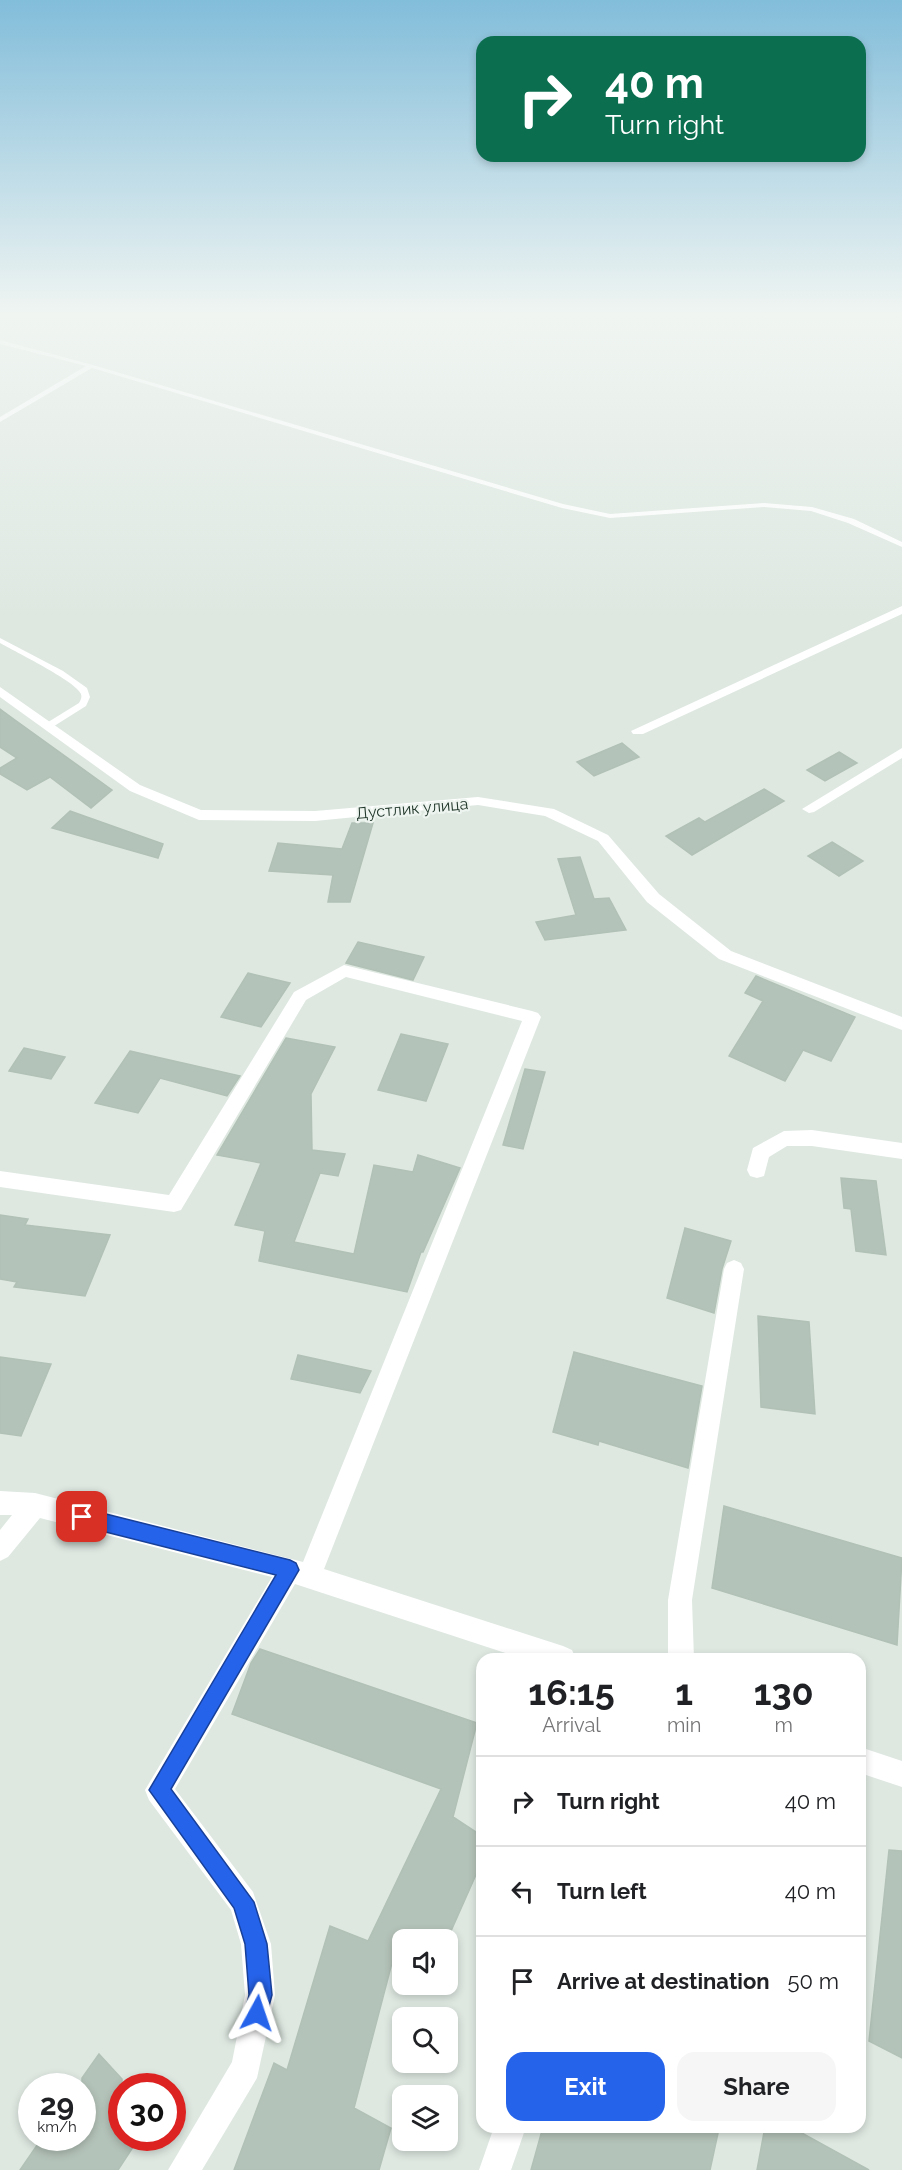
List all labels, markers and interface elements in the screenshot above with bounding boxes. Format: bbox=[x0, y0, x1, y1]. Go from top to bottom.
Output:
text: 40 m bbox=[605, 59, 704, 108]
icon: right bbox=[506, 60, 584, 138]
text: Turn right bbox=[605, 109, 724, 140]
street label: Дустлик улица bbox=[355, 794, 469, 823]
pin bbox=[56, 1491, 107, 1542]
icon: arrive bbox=[65, 1500, 98, 1533]
text: 16:15 bbox=[528, 1671, 615, 1713]
text: 1 bbox=[675, 1671, 693, 1713]
text: 130 bbox=[754, 1671, 814, 1713]
text: Arrival bbox=[542, 1713, 601, 1737]
text: min bbox=[667, 1713, 701, 1737]
text: m bbox=[774, 1713, 793, 1737]
icon: right bbox=[506, 1785, 539, 1818]
text: Turn right bbox=[557, 1788, 660, 1814]
text: 40 m bbox=[785, 1788, 836, 1814]
icon: left bbox=[506, 1875, 539, 1908]
text: Turn left bbox=[557, 1878, 647, 1904]
text: 40 m bbox=[785, 1878, 836, 1904]
map controls bbox=[392, 1929, 458, 2151]
button: sound bbox=[392, 1929, 458, 1995]
icon: arrive bbox=[506, 1965, 539, 1998]
text: Arrive at destination bbox=[557, 1968, 770, 1994]
text: 50 m bbox=[788, 1968, 839, 1994]
position arrow bbox=[225, 1981, 289, 2045]
button: search bbox=[392, 2007, 458, 2073]
button: Exit bbox=[506, 2052, 665, 2121]
button: Share bbox=[677, 2052, 836, 2121]
speed limit sign: 30 bbox=[108, 2073, 186, 2151]
button: layers bbox=[392, 2085, 458, 2151]
text: 29 bbox=[40, 2087, 74, 2122]
text: km/h bbox=[37, 2118, 77, 2136]

